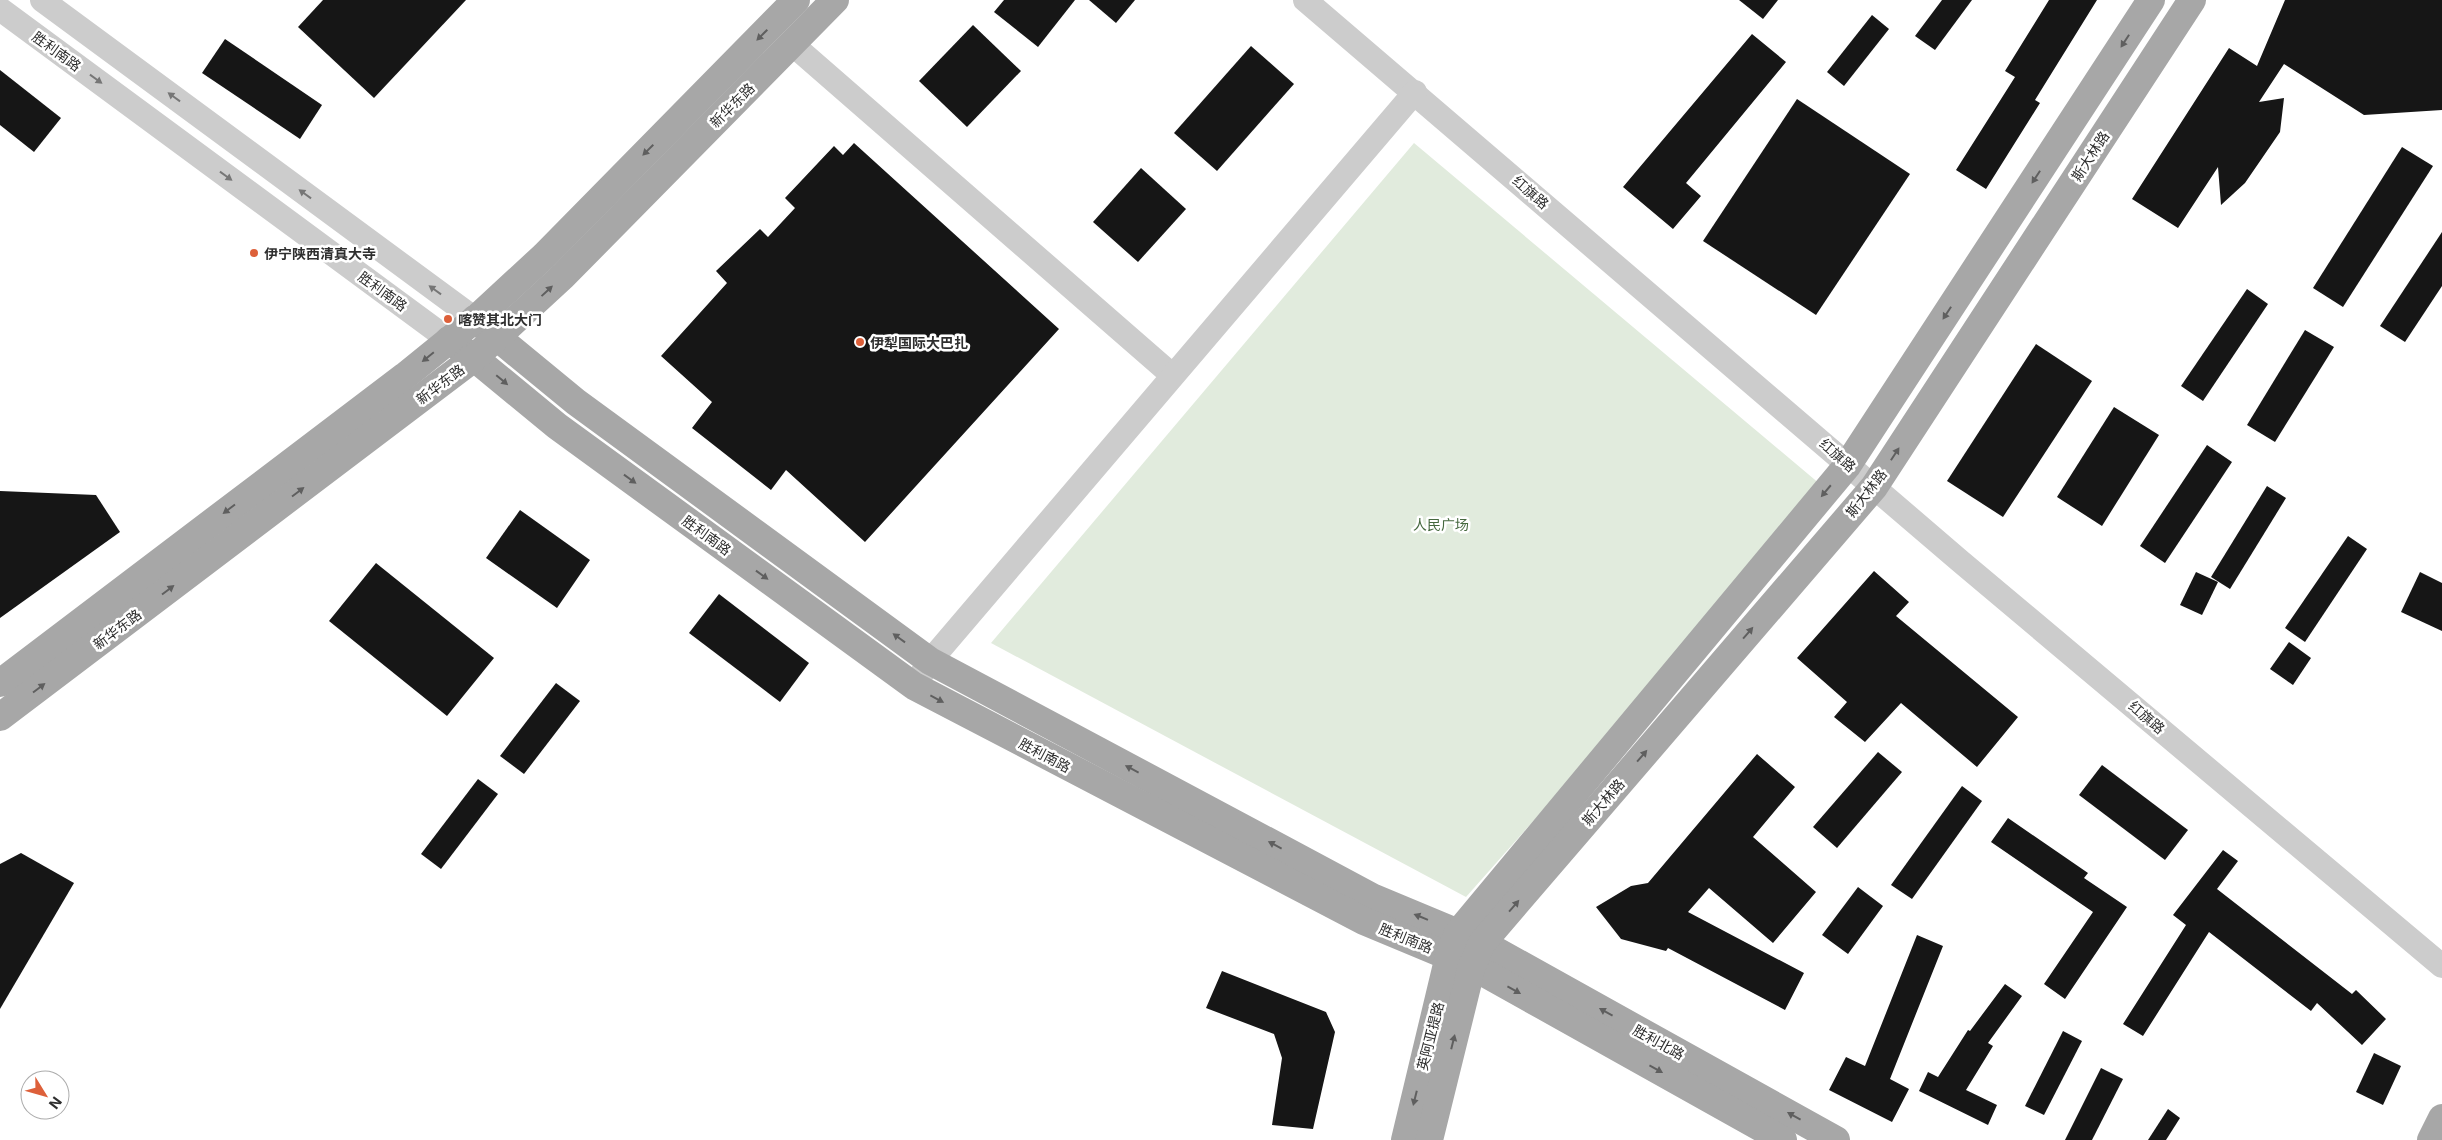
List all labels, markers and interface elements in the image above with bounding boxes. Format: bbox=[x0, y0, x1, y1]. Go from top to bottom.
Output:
street label: 胜利南路 bbox=[29, 28, 85, 74]
one-way arrow bbox=[756, 28, 768, 40]
one-way arrow bbox=[2120, 34, 2129, 47]
one-way arrow bbox=[89, 74, 103, 84]
street label: 新华东路 bbox=[706, 79, 758, 131]
one-way arrow bbox=[168, 92, 181, 103]
street label: 斯大林路 bbox=[2068, 128, 2112, 184]
one-way arrow bbox=[642, 144, 654, 156]
one-way arrow bbox=[219, 170, 232, 181]
one-way arrow bbox=[2031, 170, 2040, 183]
street label: 红旗路 bbox=[1510, 172, 1552, 212]
one-way arrow bbox=[298, 189, 311, 199]
place label: 伊宁陕西清真大寺 bbox=[264, 245, 376, 262]
marker: 伊宁陕西清真大寺 bbox=[248, 247, 260, 259]
street label: 胜利南路 bbox=[355, 268, 411, 314]
one-way arrow bbox=[429, 285, 442, 296]
one-way arrow bbox=[540, 285, 552, 297]
one-way arrow bbox=[1942, 306, 1952, 319]
place label: 喀赞其北大门 bbox=[458, 311, 542, 328]
marker: 喀赞其北大门 bbox=[442, 313, 454, 325]
place label: 伊犁国际大巴扎 bbox=[870, 334, 968, 351]
marker: 伊犁国际大巴扎 bbox=[854, 336, 866, 348]
one-way arrow bbox=[422, 352, 435, 363]
street label: 新华东路 bbox=[413, 360, 467, 408]
one-way arrow bbox=[495, 375, 508, 386]
street label: 红旗路 bbox=[1817, 435, 1859, 475]
one-way arrow bbox=[1891, 447, 1900, 460]
street label: 斯大林路 bbox=[1842, 466, 1890, 520]
one-way arrow bbox=[624, 474, 637, 484]
one-way arrow bbox=[1821, 484, 1832, 497]
one-way arrow bbox=[291, 487, 305, 497]
one-way arrow bbox=[222, 504, 236, 514]
street label: 胜利南路 bbox=[679, 512, 735, 558]
park label: 人民广场 bbox=[1413, 516, 1469, 533]
one-way arrow bbox=[755, 570, 768, 581]
one-way arrow bbox=[161, 585, 175, 595]
street label: 新华东路 bbox=[90, 605, 144, 653]
one-way arrow bbox=[1742, 627, 1753, 639]
one-way arrow bbox=[892, 633, 906, 643]
one-way arrow bbox=[32, 683, 46, 693]
one-way arrow bbox=[930, 695, 945, 703]
street label: 红旗路 bbox=[2125, 697, 2169, 737]
street label: 胜利南路 bbox=[1016, 734, 1074, 776]
one-way arrow bbox=[1637, 750, 1648, 763]
one-way arrow bbox=[1125, 765, 1139, 773]
street label: 斯大林路 bbox=[1578, 775, 1628, 829]
one-way arrow bbox=[1268, 841, 1283, 849]
one-way arrow bbox=[1508, 900, 1519, 913]
one-way arrow bbox=[1414, 913, 1428, 921]
street label: 胜利南路 bbox=[1377, 920, 1435, 956]
one-way arrow bbox=[1507, 986, 1522, 994]
street label: 英阿亚提路 bbox=[1413, 1000, 1447, 1072]
one-way arrow bbox=[1598, 1008, 1613, 1016]
street label: 胜利北路 bbox=[1630, 1021, 1688, 1063]
one-way arrow bbox=[1449, 1034, 1457, 1049]
one-way arrow bbox=[1649, 1065, 1664, 1073]
north arrow bbox=[20, 1070, 70, 1120]
one-way arrow bbox=[1411, 1091, 1419, 1106]
text: N bbox=[46, 1094, 66, 1113]
one-way arrow bbox=[1787, 1112, 1800, 1121]

